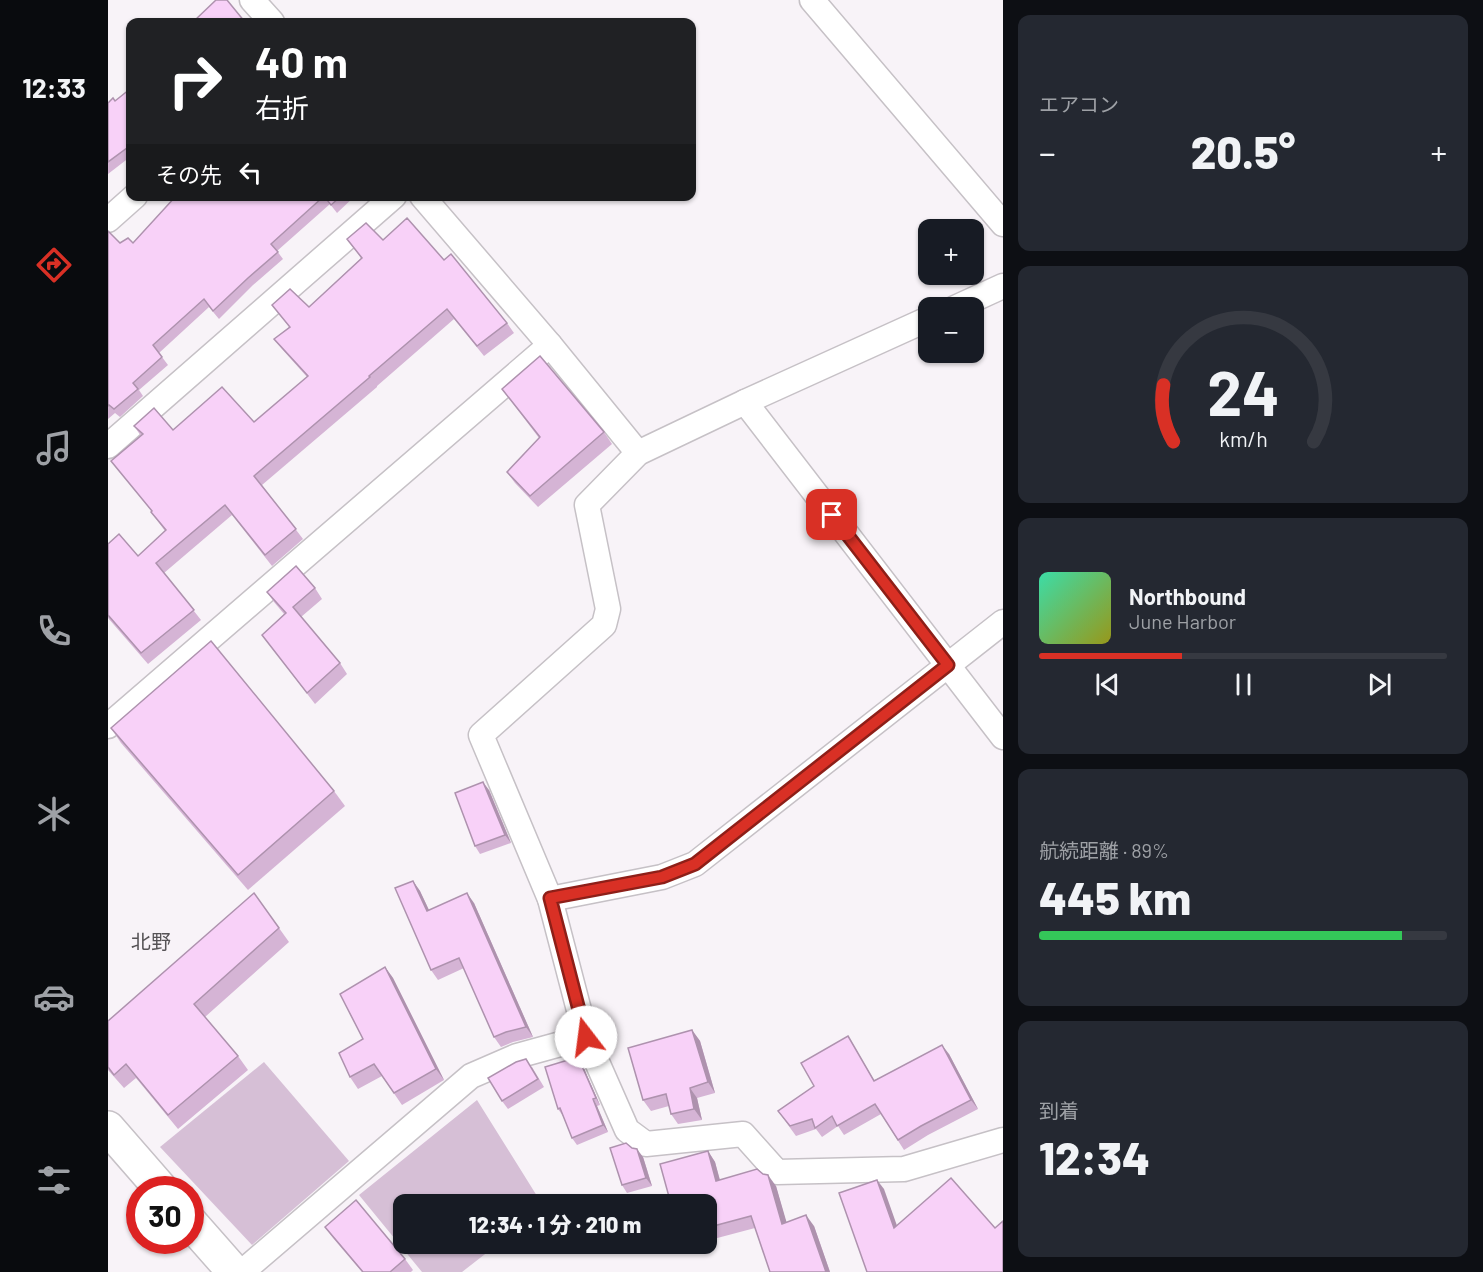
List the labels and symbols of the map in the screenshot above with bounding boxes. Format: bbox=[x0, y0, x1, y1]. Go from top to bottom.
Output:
pin bbox=[806, 489, 857, 540]
district label: 北野 bbox=[131, 929, 171, 953]
position arrow bbox=[554, 1005, 618, 1069]
speed limit sign: 30 bbox=[126, 1176, 204, 1254]

